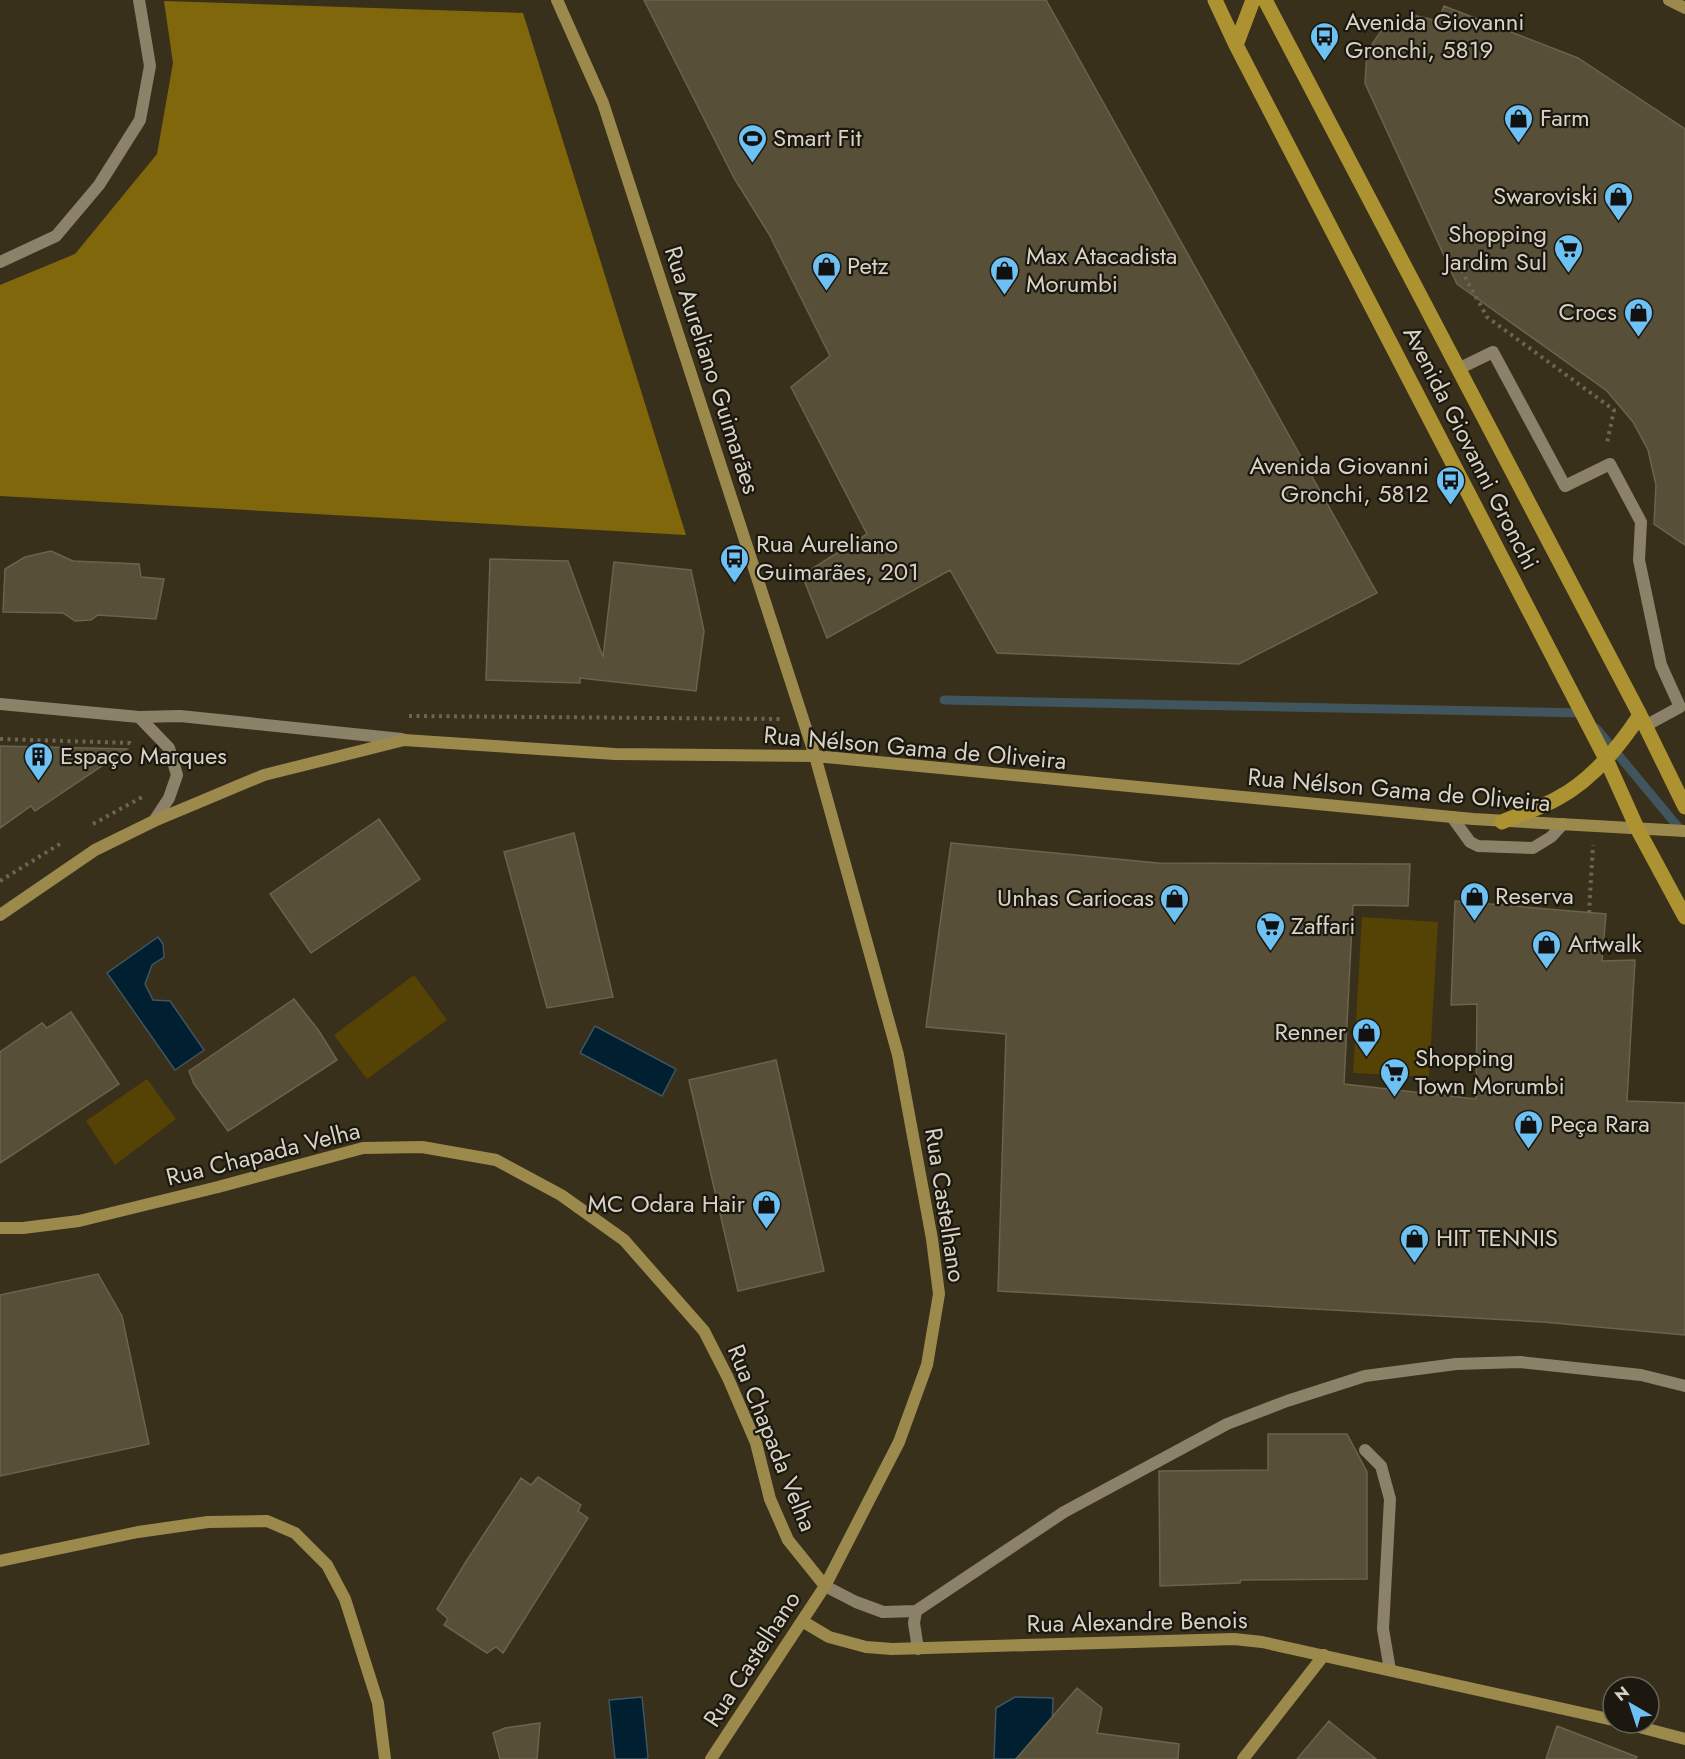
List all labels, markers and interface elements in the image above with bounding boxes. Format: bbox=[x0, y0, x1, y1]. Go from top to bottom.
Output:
place label: Avenida Giovanni Gronchi, 5819 bbox=[1345, 4, 1525, 67]
bus stop icon: Avenida Giovanni Gronchi, 5819 bbox=[1308, 20, 1340, 62]
place label: Farm bbox=[1540, 100, 1590, 135]
shop icon: Farm bbox=[1503, 102, 1535, 144]
place label: Smart Fit bbox=[773, 120, 862, 155]
sports icon: Smart Fit bbox=[736, 122, 768, 164]
place label: Swaroviski bbox=[1493, 178, 1598, 213]
shop icon: Swaroviski bbox=[1603, 180, 1635, 222]
place label: Shopping Jardim Sul bbox=[1441, 216, 1547, 279]
supermarket icon: Shopping Jardim Sul bbox=[1552, 232, 1584, 274]
place label: Max Atacadista Morumbi bbox=[1026, 238, 1177, 301]
street label: Rua Aureliano Guimarães bbox=[656, 241, 769, 498]
place label: Petz bbox=[847, 248, 889, 283]
shop icon: Petz bbox=[810, 250, 842, 292]
shop icon: Max Atacadista Morumbi bbox=[989, 254, 1021, 296]
place label: Crocs bbox=[1558, 294, 1617, 329]
shop icon: Crocs bbox=[1622, 296, 1654, 338]
street label: Avenida Giovanni Gronchi bbox=[1395, 320, 1548, 576]
place label: Avenida Giovanni Gronchi, 5812 bbox=[1249, 448, 1429, 511]
bus stop icon: Avenida Giovanni Gronchi, 5812 bbox=[1434, 464, 1466, 506]
place label: Rua Aureliano Guimarães, 201 bbox=[756, 526, 919, 589]
bus stop icon: Rua Aureliano Guimarães, 201 bbox=[719, 542, 751, 584]
street label: Rua Nélson Gama de Oliveira bbox=[762, 717, 1068, 778]
place label: Espaço Marques bbox=[60, 738, 227, 773]
building icon: Espaço Marques bbox=[23, 740, 55, 782]
street label: Rua Nélson Gama de Oliveira bbox=[1246, 759, 1552, 820]
place label: Reserva bbox=[1495, 878, 1574, 913]
place label: Unhas Cariocas bbox=[997, 880, 1154, 915]
shop icon: Reserva bbox=[1458, 880, 1490, 922]
shop icon: Unhas Cariocas bbox=[1159, 882, 1191, 924]
place label: Zaffari bbox=[1291, 908, 1355, 943]
supermarket icon: Zaffari bbox=[1254, 910, 1286, 952]
place label: Artwalk bbox=[1568, 926, 1642, 961]
shop icon: Artwalk bbox=[1531, 928, 1563, 970]
place label: Renner bbox=[1274, 1014, 1347, 1049]
shop icon: Renner bbox=[1351, 1016, 1383, 1058]
place label: Shopping Town Morumbi bbox=[1415, 1040, 1565, 1103]
supermarket icon: Shopping Town Morumbi bbox=[1378, 1056, 1410, 1098]
place label: Peça Rara bbox=[1550, 1106, 1650, 1141]
shop icon: Peça Rara bbox=[1513, 1108, 1545, 1150]
street label: Rua Chapada Velha bbox=[162, 1112, 364, 1195]
street label: Rua Castelhano bbox=[916, 1125, 975, 1285]
place label: MC Odara Hair bbox=[588, 1186, 746, 1221]
shop icon: MC Odara Hair bbox=[750, 1188, 782, 1230]
place label: HIT TENNIS bbox=[1436, 1220, 1558, 1255]
shop icon: HIT TENNIS bbox=[1399, 1222, 1431, 1264]
street label: Rua Chapada Velha bbox=[719, 1339, 826, 1537]
street label: Rua Castelhano bbox=[694, 1584, 809, 1734]
street label: Rua Alexandre Benois bbox=[1026, 1602, 1248, 1641]
north arrow bbox=[1601, 1675, 1661, 1735]
text: N bbox=[1610, 1681, 1634, 1707]

